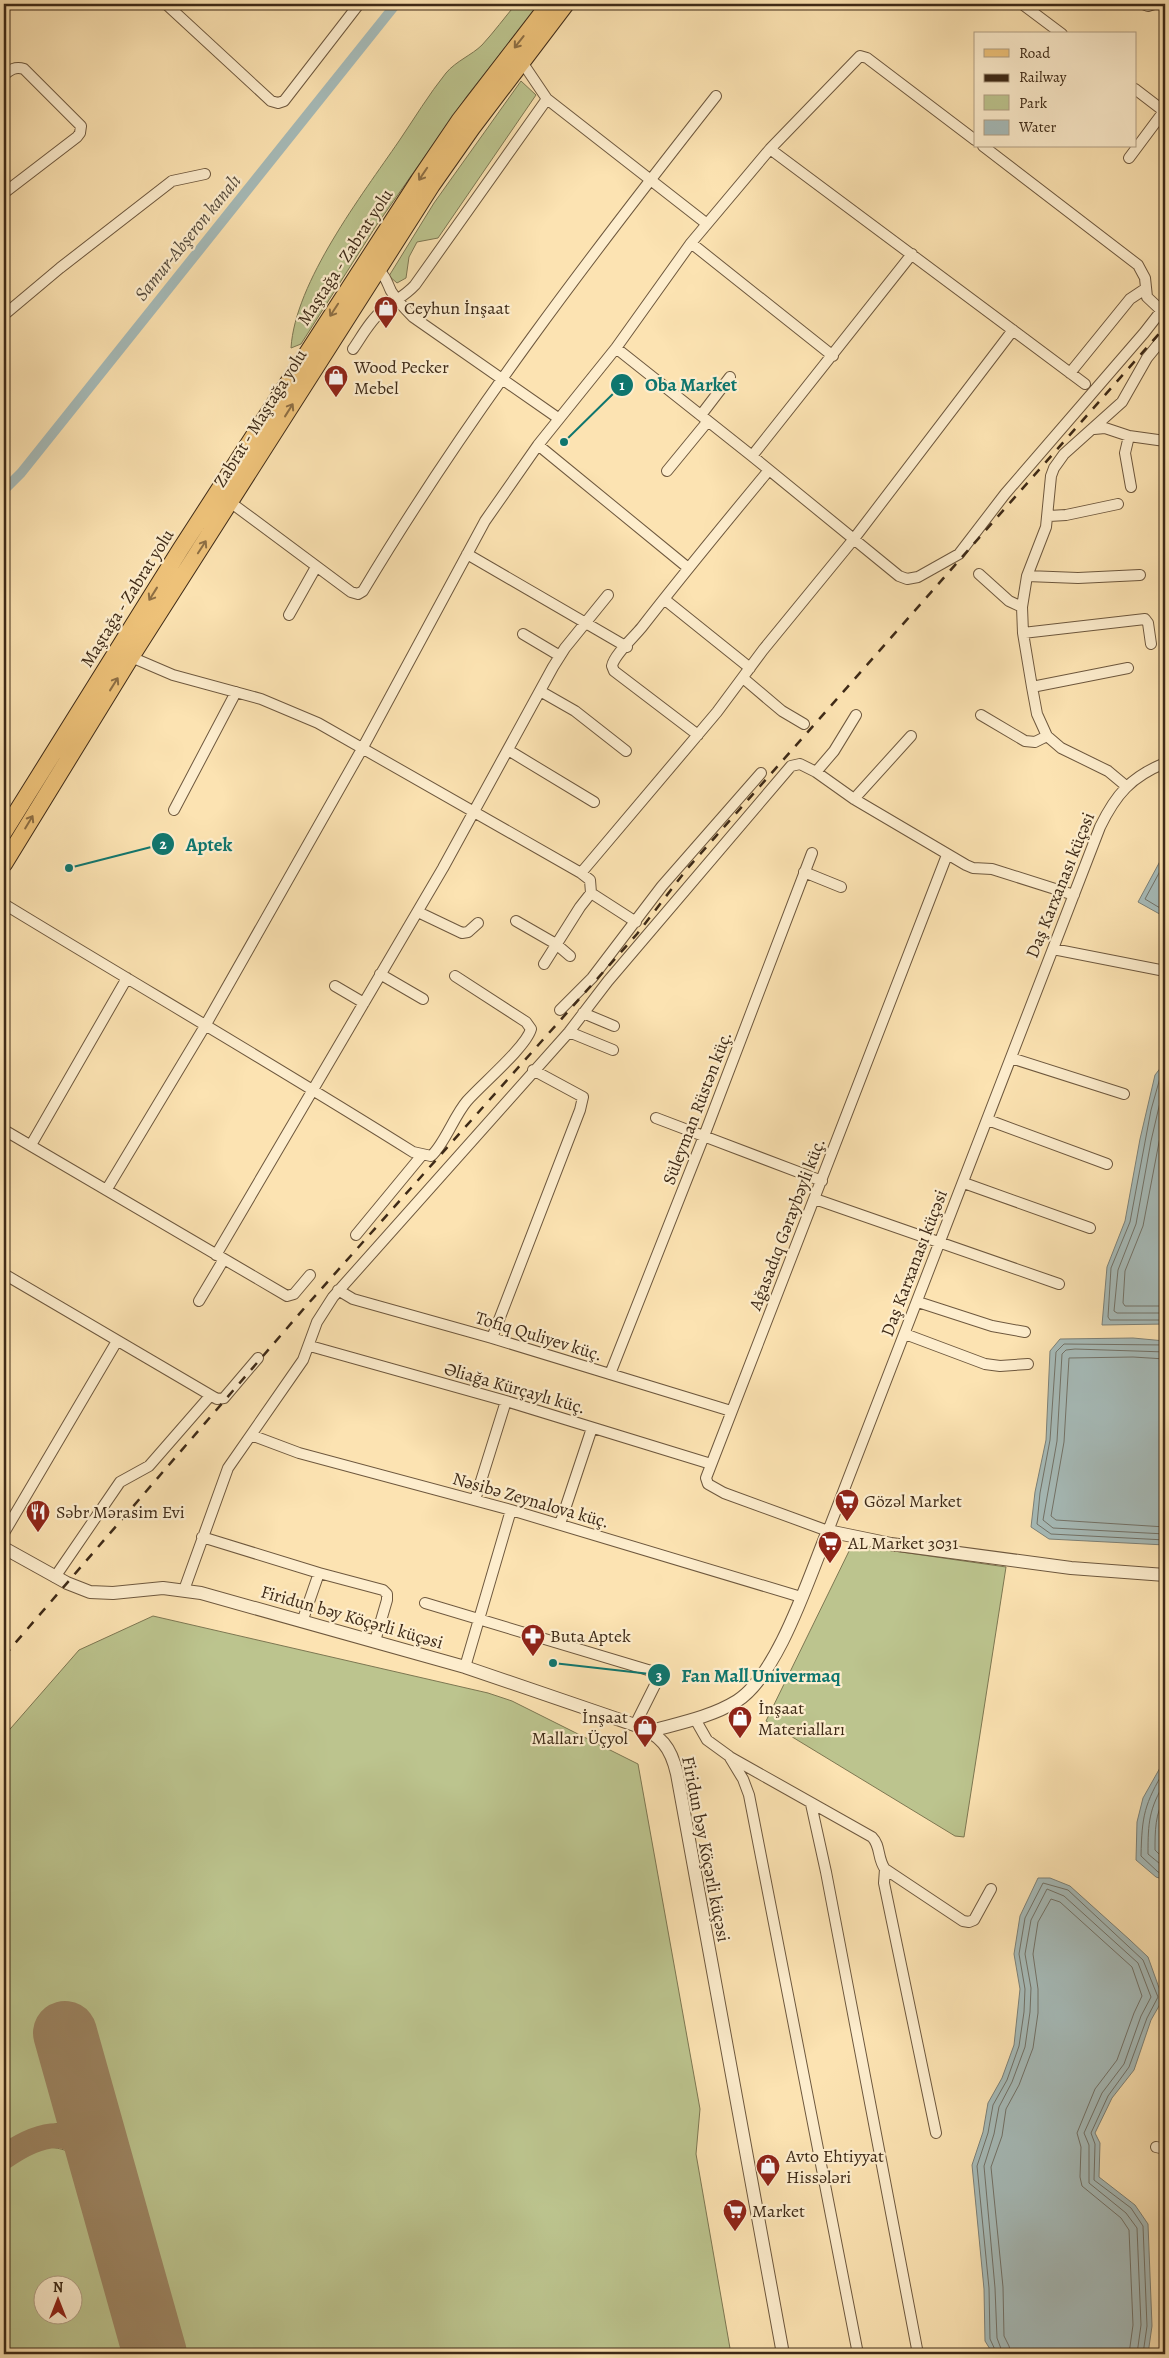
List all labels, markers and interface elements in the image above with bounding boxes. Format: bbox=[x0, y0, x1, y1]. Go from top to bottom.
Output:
legend bbox=[974, 32, 1136, 148]
one-way arrow bbox=[513, 35, 524, 48]
text: Road bbox=[1019, 43, 1051, 63]
text: Railway bbox=[1019, 67, 1067, 87]
text: Park bbox=[1019, 93, 1048, 113]
text: Water bbox=[1018, 117, 1056, 137]
one-way arrow bbox=[418, 166, 428, 180]
water label: Samur-Abşeron kanalı bbox=[129, 169, 247, 306]
street label: Maştağa - Zabrat yolu bbox=[292, 184, 398, 330]
shop icon: Ceyhun İnşaat bbox=[373, 295, 399, 329]
place label: Ceyhun İnşaat bbox=[404, 296, 510, 320]
one-way arrow bbox=[329, 302, 339, 316]
street label: Zabrat - Maştağa yolu bbox=[208, 344, 312, 492]
place label: Wood Pecker Mebel bbox=[353, 355, 449, 400]
shop icon: Wood Pecker Mebel bbox=[323, 364, 349, 398]
callout: Oba Market bbox=[610, 368, 747, 402]
text: Oba Market bbox=[645, 372, 738, 398]
text: 1 bbox=[619, 375, 625, 395]
one-way arrow bbox=[284, 403, 294, 417]
street label: Maştağa - Zabrat yolu bbox=[75, 524, 179, 672]
one-way arrow bbox=[197, 540, 207, 554]
one-way arrow bbox=[147, 587, 157, 601]
one-way arrow bbox=[110, 677, 120, 691]
street label: Daş Karxanası küçəsi bbox=[1020, 808, 1100, 962]
one-way arrow bbox=[25, 816, 35, 830]
callout: Aptek bbox=[150, 827, 242, 861]
text: Aptek bbox=[185, 832, 232, 858]
text: 2 bbox=[159, 834, 167, 854]
street label: Süleyman Rüstən küç. bbox=[657, 1028, 737, 1188]
street label: Ağasadıq Gəraybəyli küç. bbox=[743, 1134, 831, 1314]
street label: Daş Karxanası küçəsi bbox=[875, 1186, 953, 1340]
street label: Tofiq Quliyev küç. bbox=[473, 1305, 605, 1367]
street label: Əliağa Kürçaylı küç. bbox=[442, 1356, 588, 1420]
street label: Nəsibə Zeynalova küç. bbox=[450, 1466, 612, 1534]
supermarket icon: Gözəl Market bbox=[834, 1488, 860, 1522]
place label: Gözəl Market bbox=[864, 1489, 962, 1513]
restaurant icon: Səbr Mərasim Evi bbox=[25, 1499, 51, 1533]
place label: Səbr Mərasim Evi bbox=[56, 1500, 185, 1524]
supermarket icon: AL Market 3031 bbox=[817, 1530, 843, 1564]
place label: AL Market 3031 bbox=[847, 1531, 958, 1555]
street label: Firidun bəy Köçərli küçəsi bbox=[258, 1579, 446, 1655]
pharmacy icon: Buta Aptek bbox=[520, 1623, 546, 1657]
place label: Buta Aptek bbox=[550, 1624, 631, 1648]
callout: Fan Mall Univermaq bbox=[646, 1658, 851, 1692]
text: Fan Mall Univermaq bbox=[681, 1663, 841, 1689]
text: 3 bbox=[656, 1666, 662, 1686]
place label: İnşaat Materialları bbox=[758, 1696, 845, 1741]
place label: İnşaat Malları Üçyol bbox=[531, 1705, 629, 1750]
shop icon: İnşaat Materialları bbox=[727, 1705, 753, 1739]
shop icon: İnşaat Malları Üçyol bbox=[632, 1714, 658, 1748]
street label: Firidun bəy Köçərli küçəsi bbox=[676, 1754, 736, 1944]
place label: Avto Ehtiyyat Hissələri bbox=[785, 2144, 884, 2189]
shop icon: Avto Ehtiyyat Hissələri bbox=[755, 2153, 781, 2187]
supermarket icon: Market bbox=[722, 2198, 748, 2232]
place label: Market bbox=[752, 2199, 805, 2223]
north arrow bbox=[32, 2276, 82, 2326]
text: N bbox=[53, 2278, 63, 2297]

